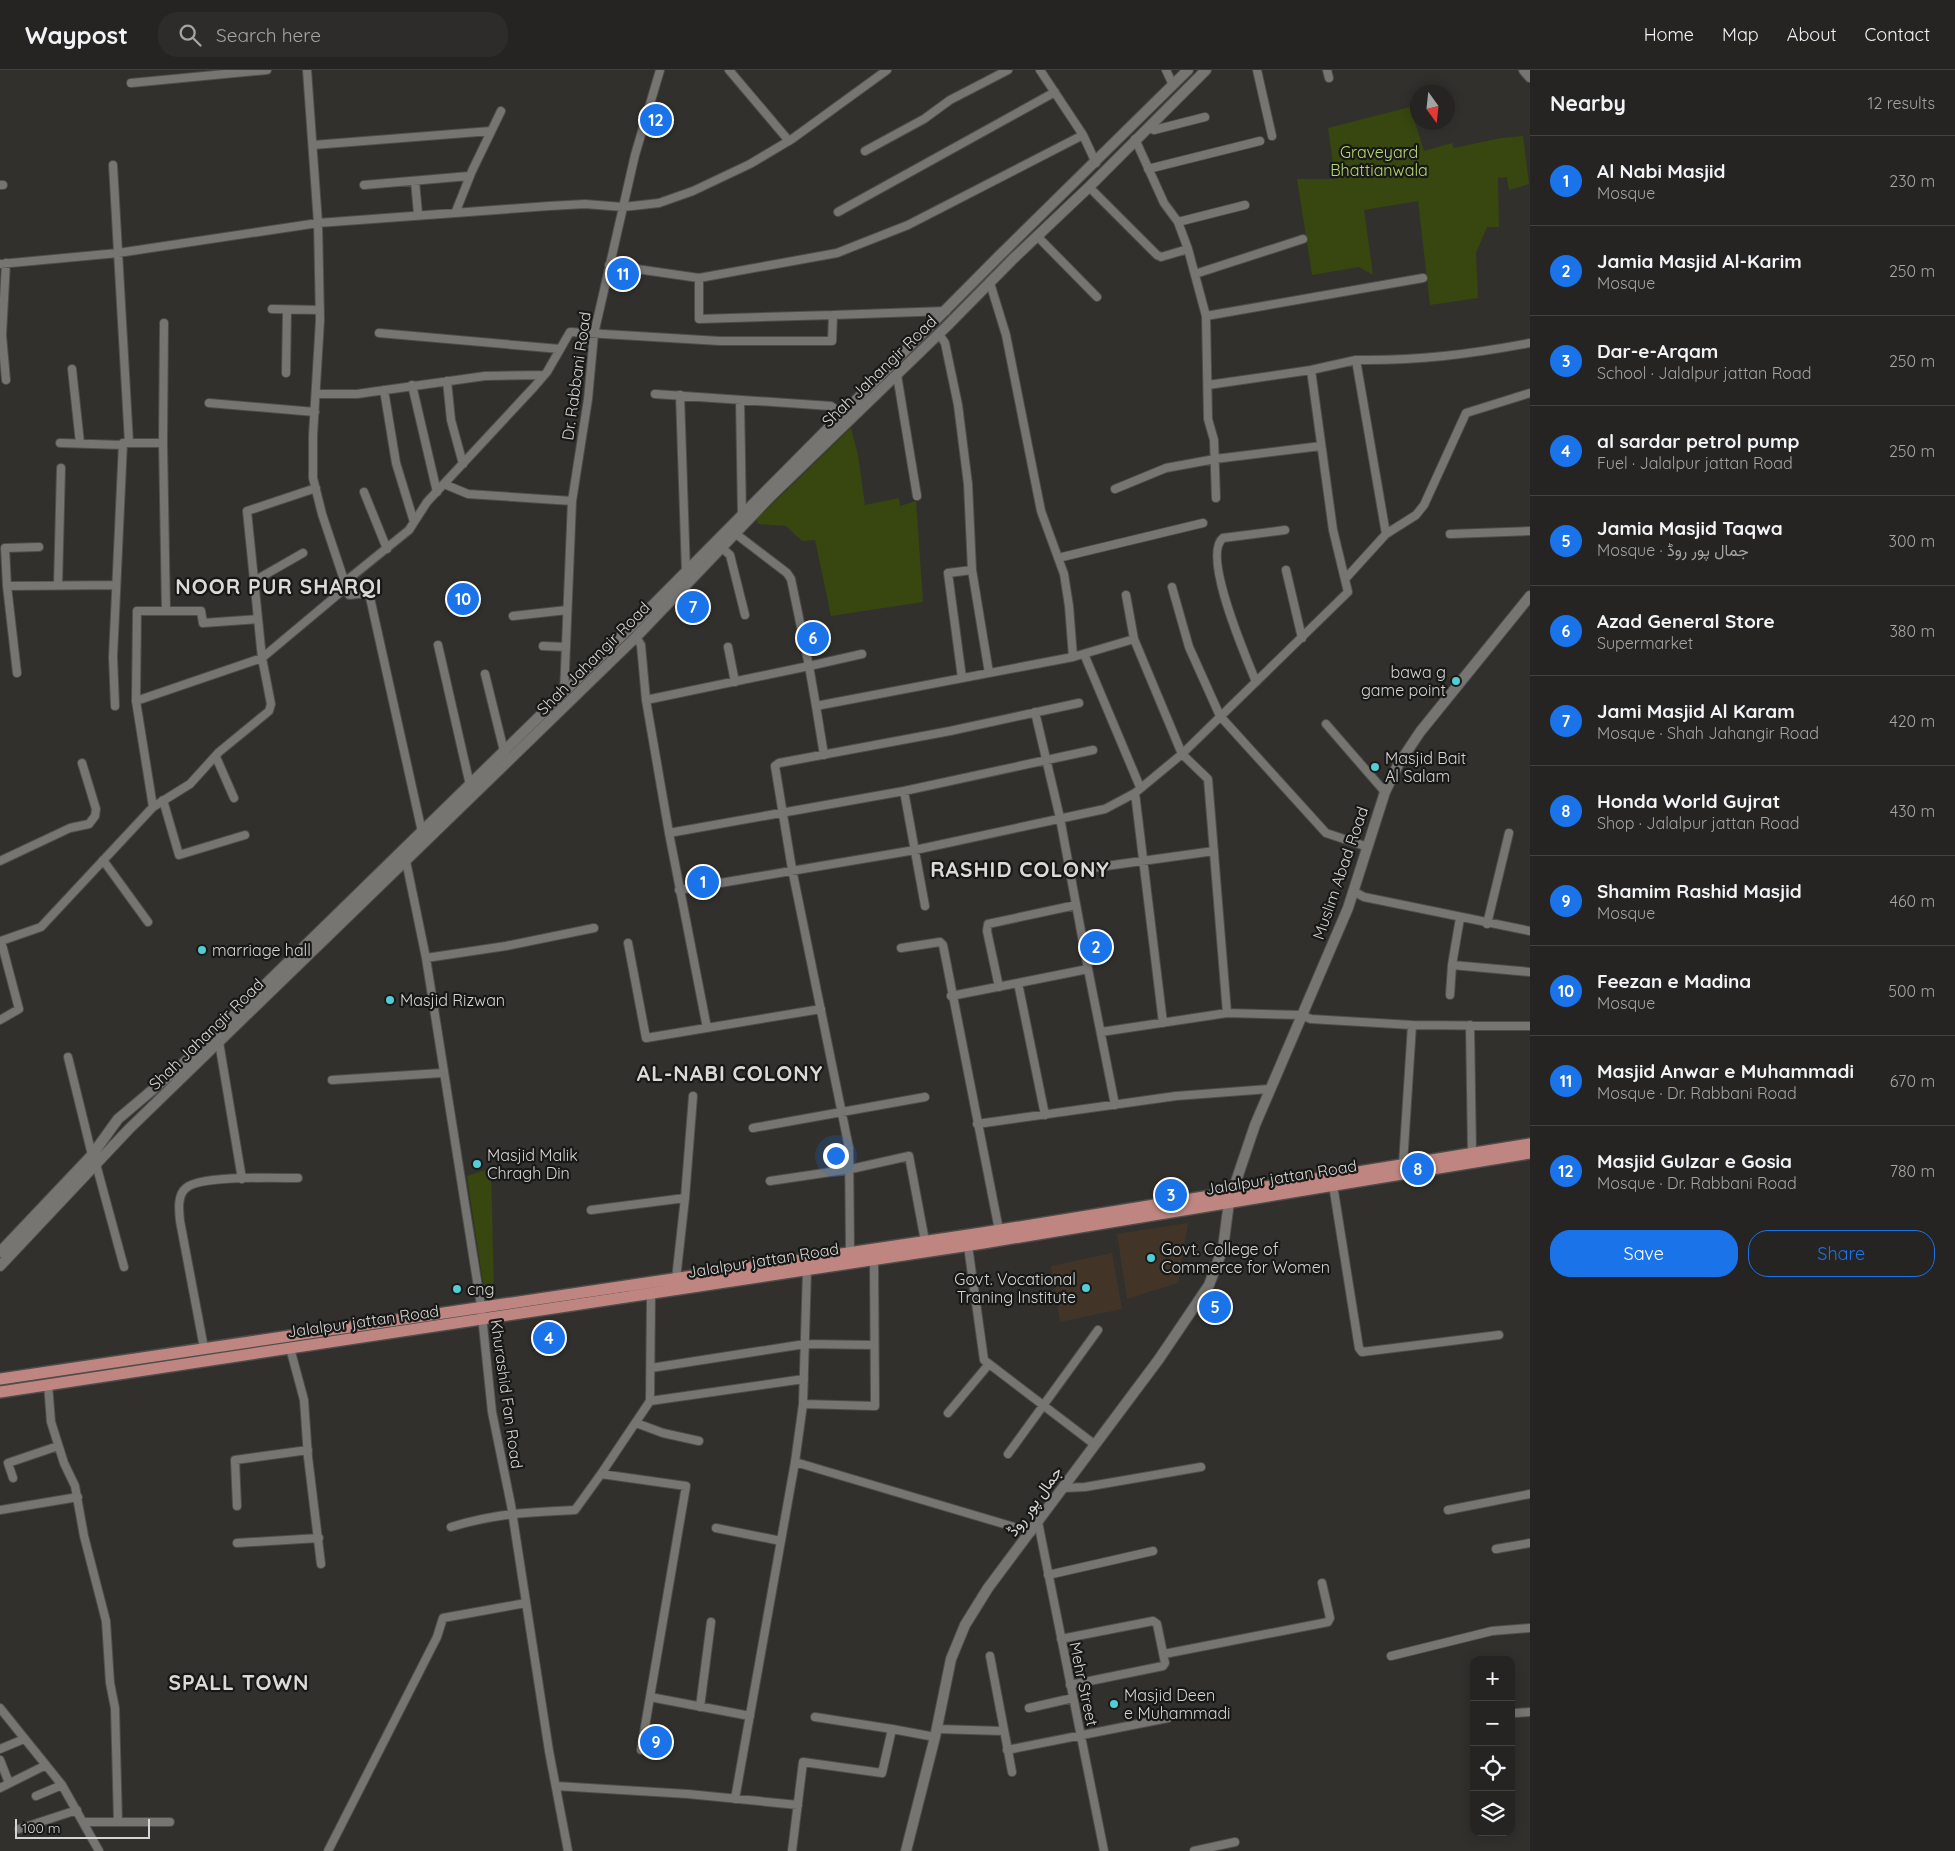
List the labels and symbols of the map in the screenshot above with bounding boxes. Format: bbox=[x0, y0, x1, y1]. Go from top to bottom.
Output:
north arrow bbox=[1410, 85, 1455, 130]
pin: 12 bbox=[640, 101, 672, 139]
park label: Graveyard Bhattianwala bbox=[1330, 142, 1428, 180]
pin: 11 bbox=[607, 255, 639, 293]
street label: Dr. Rabbani Road bbox=[557, 310, 595, 442]
street label: Shah Jahangir Road bbox=[817, 311, 941, 431]
district label: NOOR PUR SHARQI bbox=[175, 573, 383, 599]
pin: 10 bbox=[447, 580, 479, 618]
pin: 7 bbox=[677, 588, 709, 626]
street label: Shah Jahangir Road bbox=[532, 597, 654, 719]
pin: 6 bbox=[797, 619, 829, 657]
place label: bawa g game point bbox=[1361, 662, 1446, 700]
marker: bawa g game point bbox=[1450, 675, 1462, 687]
place label: Masjid Bait Al Salam bbox=[1385, 748, 1466, 786]
marker: Masjid Bait Al Salam bbox=[1369, 761, 1381, 773]
street label: Muslim Abad Road bbox=[1308, 804, 1372, 942]
district label: RASHID COLONY bbox=[930, 856, 1110, 882]
pin: 1 bbox=[687, 863, 719, 901]
pin: 2 bbox=[1080, 928, 1112, 966]
place label: marriage hall bbox=[212, 940, 311, 960]
marker: marriage hall bbox=[196, 944, 208, 956]
street label: Shah Jahangir Road bbox=[144, 974, 268, 1094]
place label: Masjid Rizwan bbox=[400, 990, 505, 1010]
marker: Masjid Rizwan bbox=[384, 994, 396, 1006]
district label: AL-NABI COLONY bbox=[637, 1060, 823, 1086]
your location bbox=[823, 1143, 849, 1169]
place label: Masjid Malik Chragh Din bbox=[487, 1145, 578, 1183]
pin: 8 bbox=[1402, 1150, 1434, 1188]
street label: Jalalpur jattan Road bbox=[1204, 1155, 1358, 1199]
marker: Masjid Malik Chragh Din bbox=[471, 1158, 483, 1170]
pin: 3 bbox=[1155, 1176, 1187, 1214]
street label: Jalalpur jattan Road bbox=[686, 1238, 840, 1282]
place label: Govt. College of Commerce for Women bbox=[1161, 1239, 1330, 1277]
marker: Govt. College of Commerce for Women bbox=[1145, 1252, 1157, 1264]
place label: Govt. Vocational Traning Institute bbox=[954, 1269, 1076, 1307]
place label: cng bbox=[467, 1279, 495, 1299]
marker: Govt. Vocational Traning Institute bbox=[1080, 1282, 1092, 1294]
marker: cng bbox=[451, 1283, 463, 1295]
pin: 5 bbox=[1199, 1288, 1231, 1326]
street label: Jalalpur jattan Road bbox=[286, 1300, 440, 1342]
street label: Khurashid Fan Road bbox=[487, 1318, 527, 1470]
pin: 4 bbox=[533, 1319, 565, 1357]
street label: جمال پور روڈ bbox=[1002, 1462, 1068, 1541]
street label: Mehr Street bbox=[1065, 1640, 1103, 1728]
district label: SPALL TOWN bbox=[168, 1669, 310, 1695]
place label: Masjid Deen e Muhammadi bbox=[1124, 1685, 1231, 1723]
marker: Masjid Deen e Muhammadi bbox=[1108, 1698, 1120, 1710]
pin: 9 bbox=[640, 1723, 672, 1761]
scale bar bbox=[15, 1816, 150, 1839]

